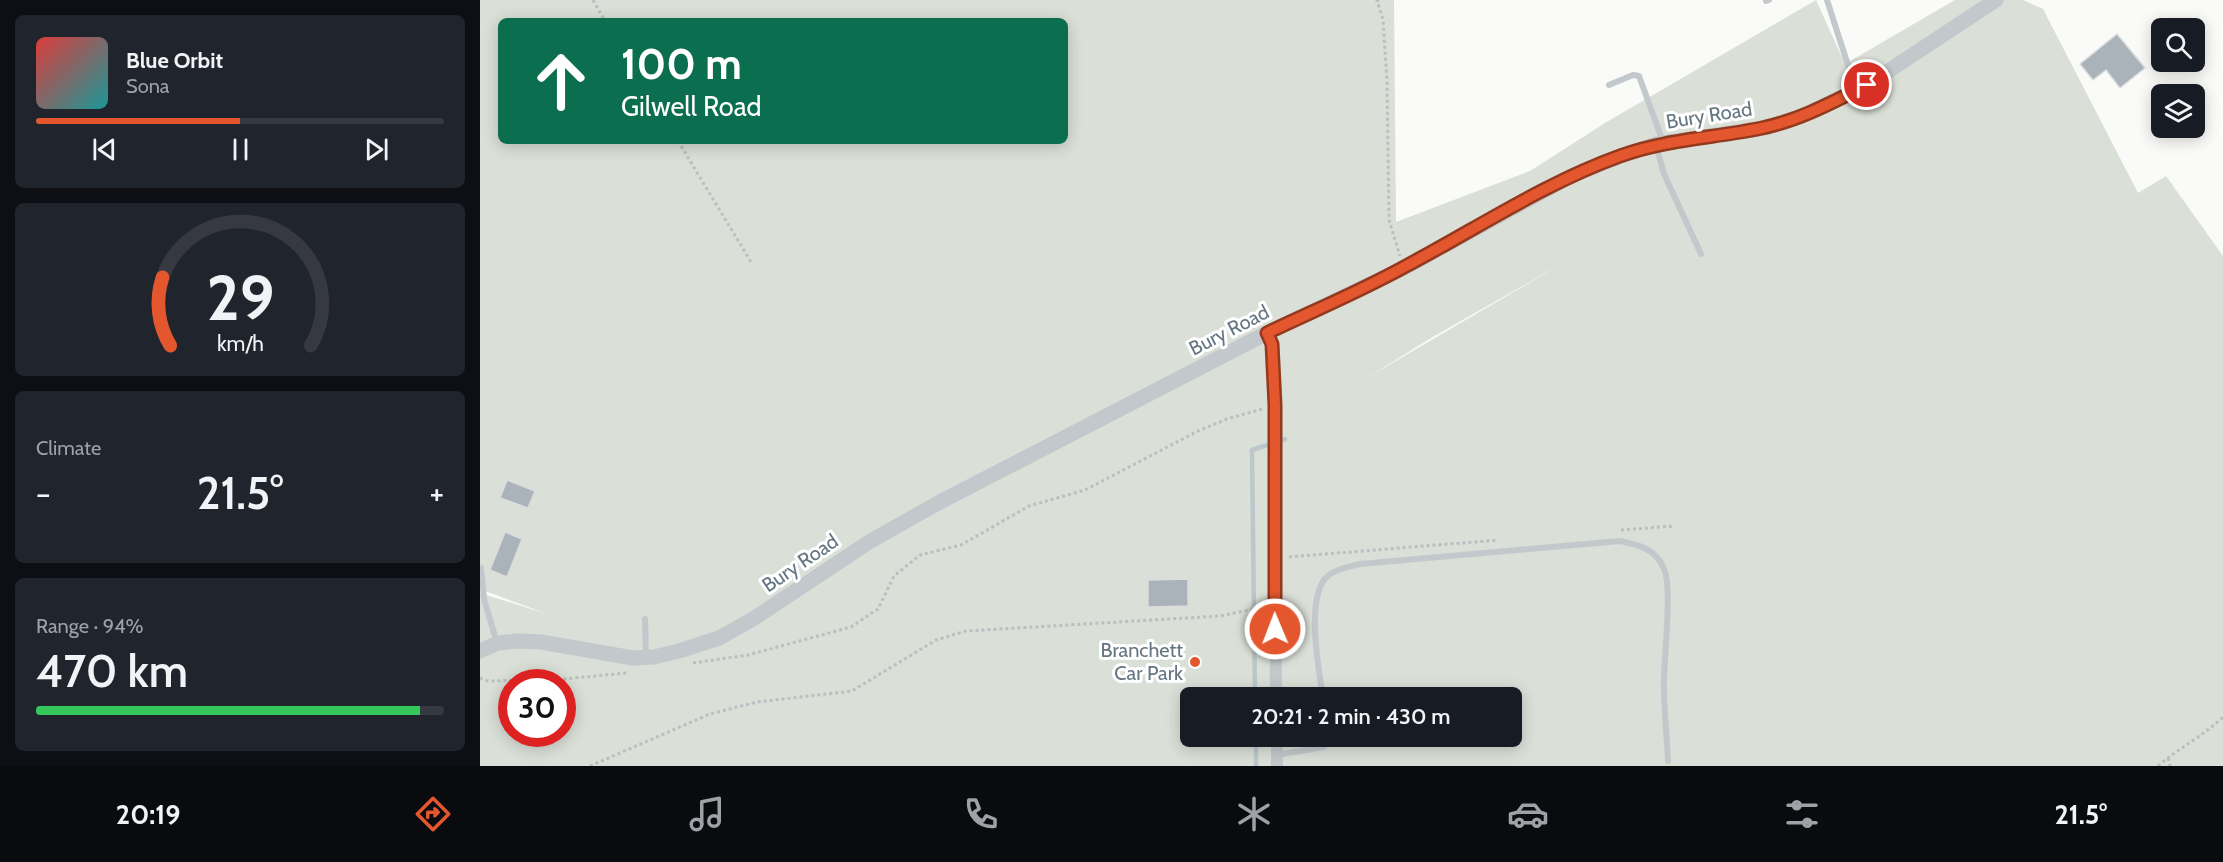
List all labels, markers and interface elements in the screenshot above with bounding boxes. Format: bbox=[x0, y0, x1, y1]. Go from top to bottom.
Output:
map controls bbox=[2151, 18, 2205, 138]
button: search bbox=[2151, 18, 2205, 72]
text: 100 m bbox=[621, 38, 742, 90]
icon: ahead bbox=[522, 42, 600, 120]
text: Blue Orbit bbox=[126, 47, 223, 74]
pin bbox=[1841, 59, 1892, 110]
icon: arrive bbox=[1850, 68, 1883, 101]
text: Sona bbox=[126, 74, 169, 98]
button: layers bbox=[2151, 84, 2205, 138]
text: Gilwell Road bbox=[621, 90, 762, 123]
street label: Bury Road bbox=[1664, 96, 1754, 134]
icon: previous bbox=[88, 133, 121, 166]
icon: pause bbox=[224, 133, 257, 166]
icon: next bbox=[360, 133, 393, 166]
text: 29 bbox=[206, 260, 274, 336]
street label: Bury Road bbox=[1185, 300, 1273, 360]
text: km/h bbox=[217, 331, 263, 357]
text: Climate bbox=[36, 436, 101, 460]
text: 21.5° bbox=[197, 466, 283, 520]
text: − bbox=[36, 473, 51, 513]
text: + bbox=[429, 473, 444, 513]
street label: Bury Road bbox=[757, 529, 843, 597]
position arrow bbox=[1243, 597, 1307, 661]
text: Range · 94% bbox=[36, 614, 144, 638]
place label: Branchett Car Park bbox=[1101, 638, 1183, 685]
text: 470 km bbox=[36, 644, 188, 698]
marker: Branchett Car Park bbox=[1188, 655, 1202, 669]
speed limit sign: 30 bbox=[498, 669, 576, 747]
text: 20:21 · 2 min · 430 m bbox=[1251, 703, 1451, 730]
icon: directions bbox=[412, 793, 454, 835]
icon: music bbox=[686, 793, 728, 835]
icon: phone bbox=[960, 793, 1002, 835]
icon: climate bbox=[1233, 793, 1275, 835]
icon: car bbox=[1507, 793, 1549, 835]
icon: filters bbox=[1781, 793, 1823, 835]
text: 20:19 bbox=[116, 798, 180, 831]
text: 21.5° bbox=[2054, 798, 2107, 831]

